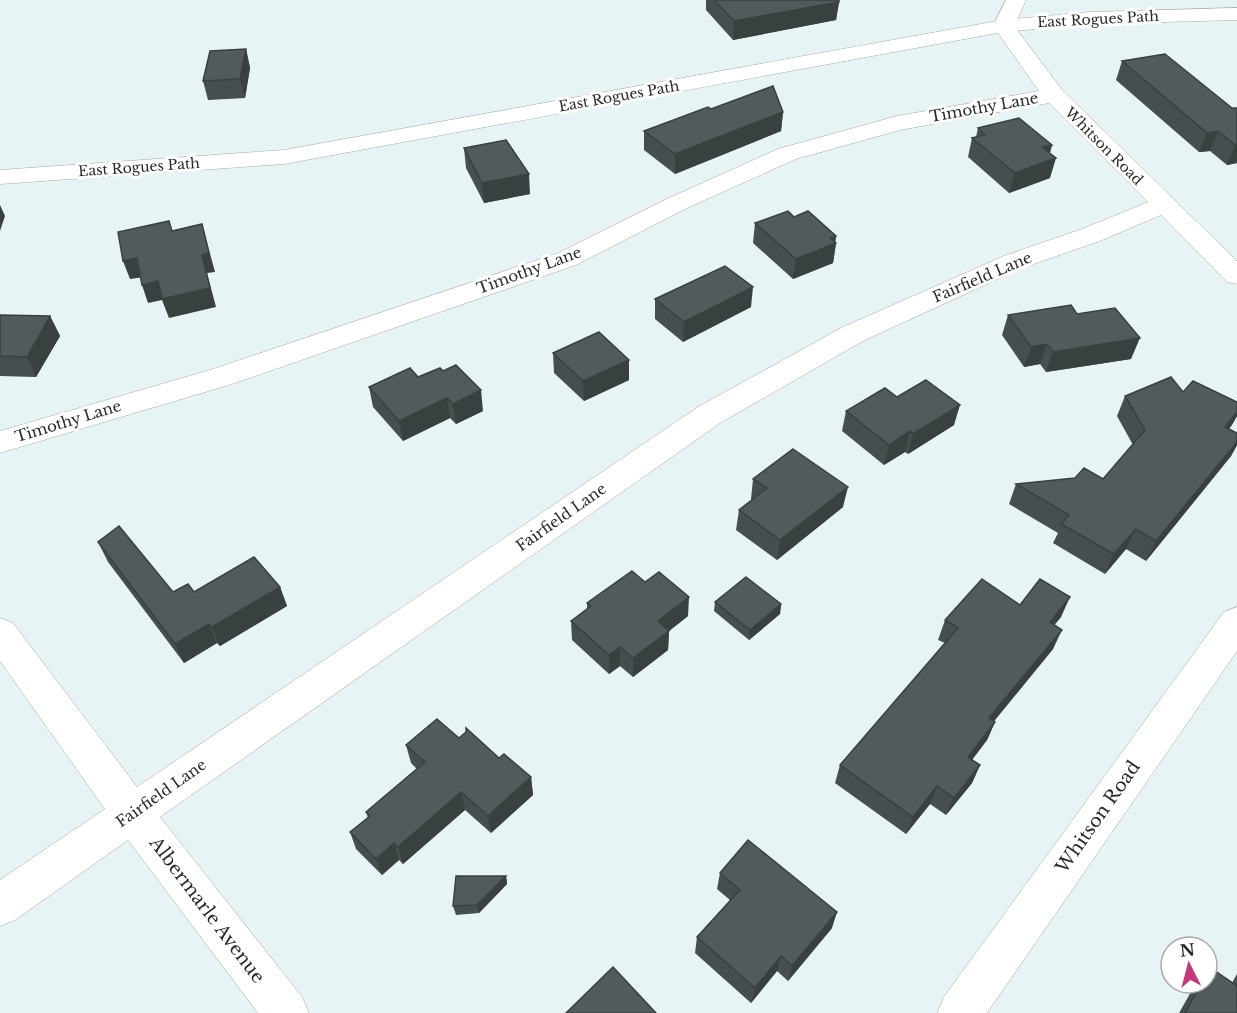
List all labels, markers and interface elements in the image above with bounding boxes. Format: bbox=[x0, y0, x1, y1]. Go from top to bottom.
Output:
street label: East Rogues Path bbox=[1037, 7, 1160, 31]
street label: East Rogues Path bbox=[557, 76, 681, 115]
street label: Timothy Lane bbox=[928, 88, 1040, 126]
street label: Whitson Road bbox=[1061, 103, 1147, 189]
street label: East Rogues Path bbox=[78, 154, 201, 180]
street label: Timothy Lane bbox=[474, 242, 584, 298]
street label: Fairfield Lane bbox=[930, 248, 1034, 306]
street label: Timothy Lane bbox=[13, 396, 123, 446]
street label: Fairfield Lane bbox=[512, 479, 610, 555]
street label: Fairfield Lane bbox=[112, 755, 210, 831]
street label: Whitson Road bbox=[1050, 757, 1145, 878]
street label: Albermarle Avenue bbox=[144, 832, 269, 987]
north arrow bbox=[1159, 935, 1219, 995]
text: N bbox=[1179, 939, 1196, 961]

